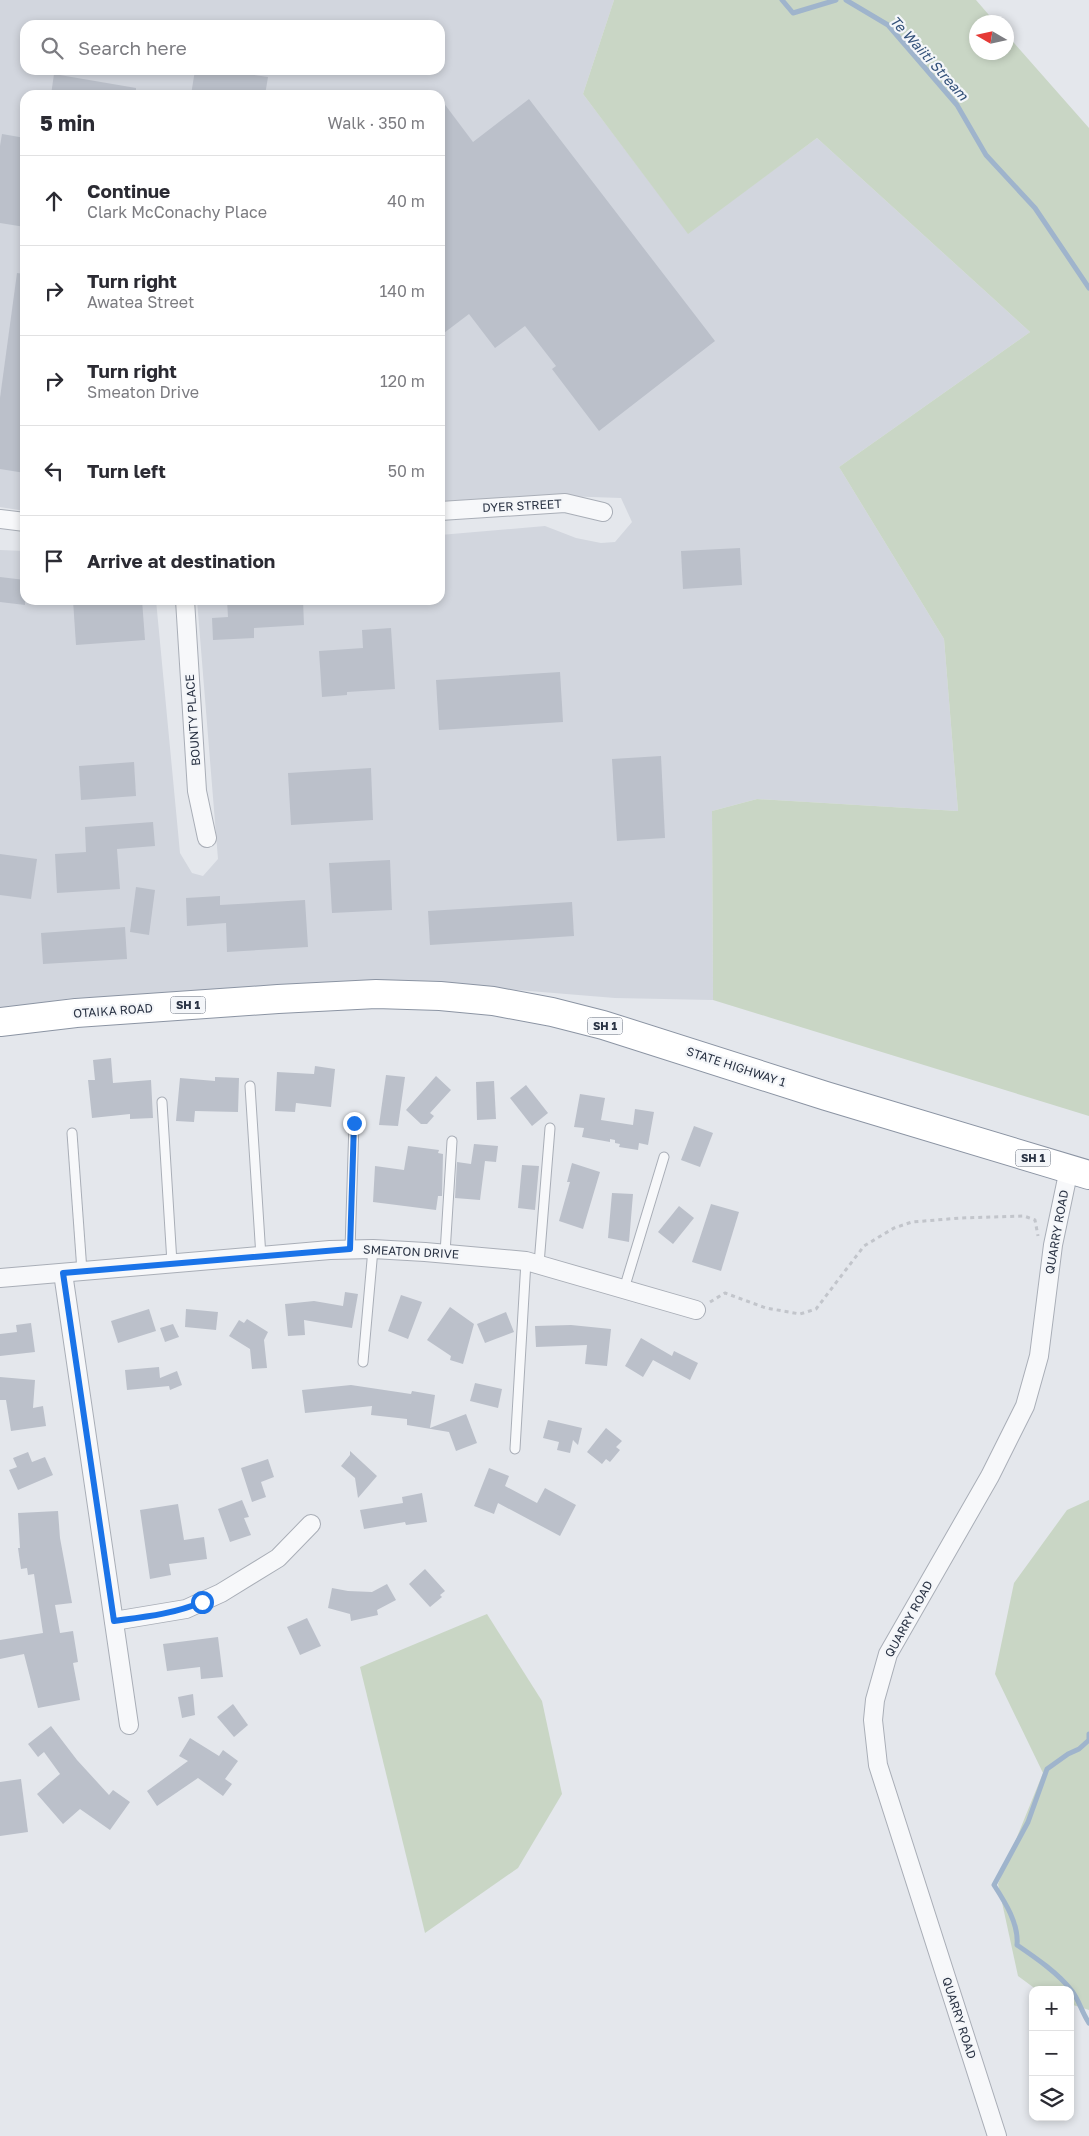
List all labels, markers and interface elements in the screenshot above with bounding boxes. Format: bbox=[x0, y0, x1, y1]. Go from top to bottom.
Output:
water label: Te Waiiti Stream bbox=[887, 12, 972, 104]
north arrow bbox=[969, 15, 1014, 60]
search box bbox=[20, 20, 445, 75]
icon: search bbox=[38, 34, 66, 62]
text: Search here bbox=[78, 36, 187, 59]
text: 5 min bbox=[40, 110, 95, 136]
text: Walk · 350 m bbox=[328, 113, 425, 133]
text: Continue bbox=[87, 179, 170, 202]
icon: ahead bbox=[40, 187, 68, 215]
text: 40 m bbox=[387, 191, 425, 211]
text: Clark McConachy Place bbox=[87, 202, 267, 222]
text: Turn right bbox=[87, 269, 177, 292]
icon: right bbox=[40, 277, 68, 305]
text: 140 m bbox=[379, 281, 425, 301]
text: Awatea Street bbox=[87, 292, 195, 312]
text: Turn right bbox=[87, 359, 177, 382]
icon: right bbox=[40, 367, 68, 395]
text: 120 m bbox=[380, 371, 425, 391]
text: Smeaton Drive bbox=[87, 382, 199, 402]
icon: left bbox=[40, 457, 68, 485]
text: Turn left bbox=[87, 459, 166, 482]
text: 50 m bbox=[388, 461, 425, 481]
street label: DYER STREET bbox=[482, 496, 563, 515]
icon: arrive bbox=[40, 547, 68, 575]
text: Arrive at destination bbox=[87, 549, 275, 572]
street label: BOUNTY PLACE bbox=[182, 674, 203, 766]
road number: SH 1 bbox=[170, 996, 206, 1014]
street label: OTAIKA ROAD bbox=[73, 1000, 153, 1021]
road number: SH 1 bbox=[588, 1018, 622, 1034]
street label: STATE HIGHWAY 1 bbox=[685, 1043, 788, 1090]
route end bbox=[343, 1112, 366, 1135]
road number: SH 1 bbox=[1016, 1150, 1050, 1166]
street label: QUARRY ROAD bbox=[1042, 1189, 1071, 1275]
street label: SMEATON DRIVE bbox=[363, 1241, 460, 1262]
street label: QUARRY ROAD bbox=[881, 1578, 936, 1660]
route start bbox=[191, 1591, 214, 1614]
street label: QUARRY ROAD bbox=[939, 1975, 980, 2061]
map controls bbox=[1029, 1986, 1074, 2121]
button: + bbox=[1029, 1986, 1074, 2031]
button: − bbox=[1029, 2031, 1074, 2076]
button: layers bbox=[1029, 2076, 1074, 2121]

